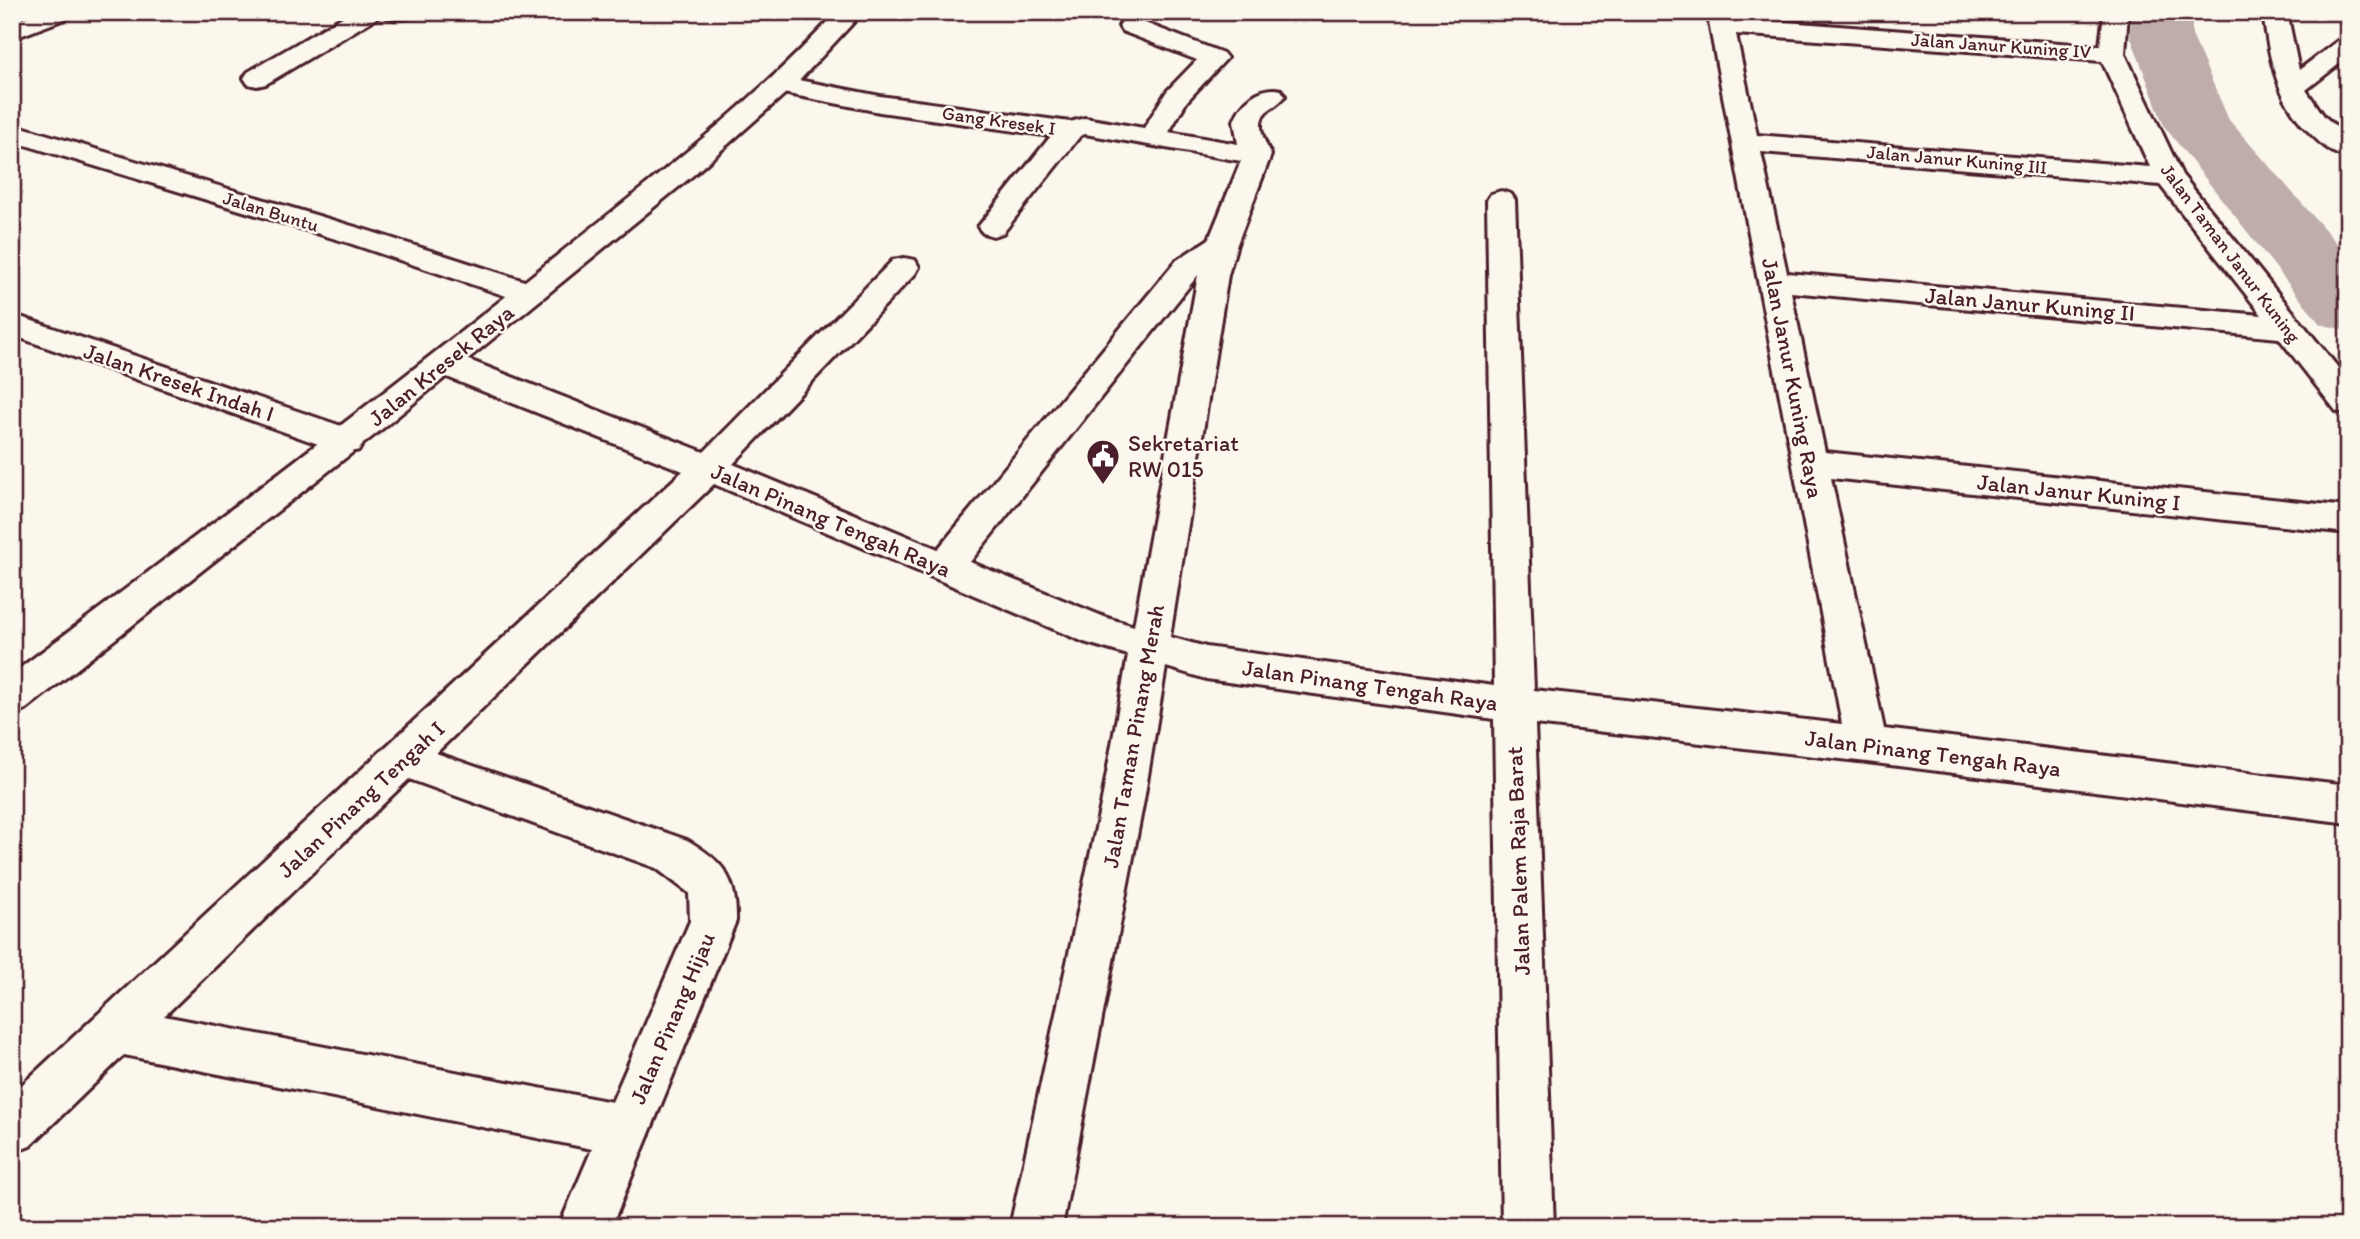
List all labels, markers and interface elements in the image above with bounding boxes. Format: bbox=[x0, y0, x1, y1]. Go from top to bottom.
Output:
street label: Jalan Janur Kuning IV bbox=[1910, 28, 2092, 63]
street label: Gang Kresek I bbox=[940, 101, 1057, 140]
street label: Jalan Janur Kuning III bbox=[1866, 140, 2048, 179]
street label: Jalan Taman Janur Kuning bbox=[2156, 159, 2306, 348]
street label: Jalan Buntu bbox=[220, 186, 322, 237]
street label: Jalan Janur Kuning Raya bbox=[1756, 256, 1830, 500]
street label: Jalan Janur Kuning II bbox=[1924, 281, 2136, 327]
street label: Jalan Kresek Raya bbox=[363, 298, 519, 432]
street label: Jalan Kresek Indah I bbox=[80, 336, 278, 428]
place label: Sekretariat RW 015 bbox=[1128, 429, 1239, 483]
public building icon: Sekretariat RW 015 bbox=[1084, 437, 1122, 486]
street label: Jalan Pinang Tengah Raya bbox=[707, 457, 955, 583]
street label: Jalan Janur Kuning I bbox=[1976, 467, 2182, 517]
street label: Jalan Taman Pinang Merah bbox=[1096, 602, 1170, 870]
street label: Jalan Pinang Tengah Raya bbox=[1241, 653, 1499, 717]
street label: Jalan Pinang Tengah I bbox=[272, 714, 450, 884]
street label: Jalan Pinang Tengah Raya bbox=[1804, 723, 2062, 783]
street label: Jalan Palem Raja Barat bbox=[1500, 746, 1536, 976]
street label: Jalan Pinang Hijau bbox=[623, 928, 721, 1108]

